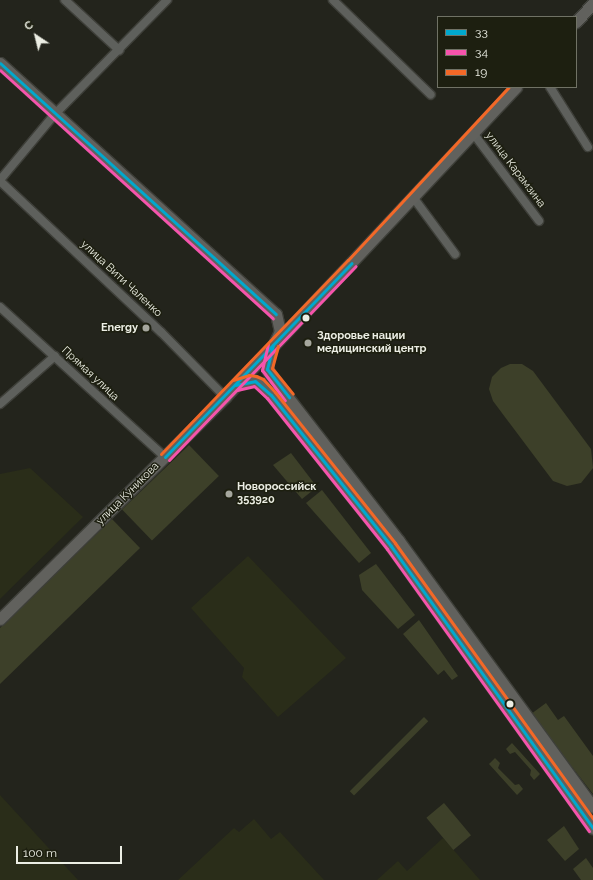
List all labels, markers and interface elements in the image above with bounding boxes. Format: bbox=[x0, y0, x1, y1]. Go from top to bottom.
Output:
north arrow bbox=[16, 16, 56, 56]
legend bbox=[437, 16, 577, 88]
text: С bbox=[22, 18, 36, 33]
text: 33 bbox=[475, 25, 488, 39]
text: 34 bbox=[475, 45, 488, 59]
text: 19 bbox=[475, 65, 487, 79]
street label: улица Карамзина bbox=[482, 130, 548, 210]
street label: улица Вити Чаленко bbox=[78, 238, 164, 320]
unlabelled marker bbox=[301, 313, 311, 323]
place label: Energy bbox=[101, 321, 138, 335]
marker: Energy bbox=[141, 323, 151, 333]
place label: Здоровье нации медицинский центр bbox=[317, 330, 426, 356]
marker: Здоровье нации медицинский центр bbox=[302, 337, 314, 349]
street label: Прямая улица bbox=[59, 344, 121, 404]
street label: улица Куникова bbox=[94, 460, 162, 528]
place label: Новороссийск 353920 bbox=[237, 481, 317, 507]
marker: Новороссийск 353920 bbox=[224, 489, 234, 499]
unlabelled marker bbox=[505, 699, 515, 709]
scale bar bbox=[18, 838, 124, 864]
text: 100 m bbox=[23, 846, 57, 860]

